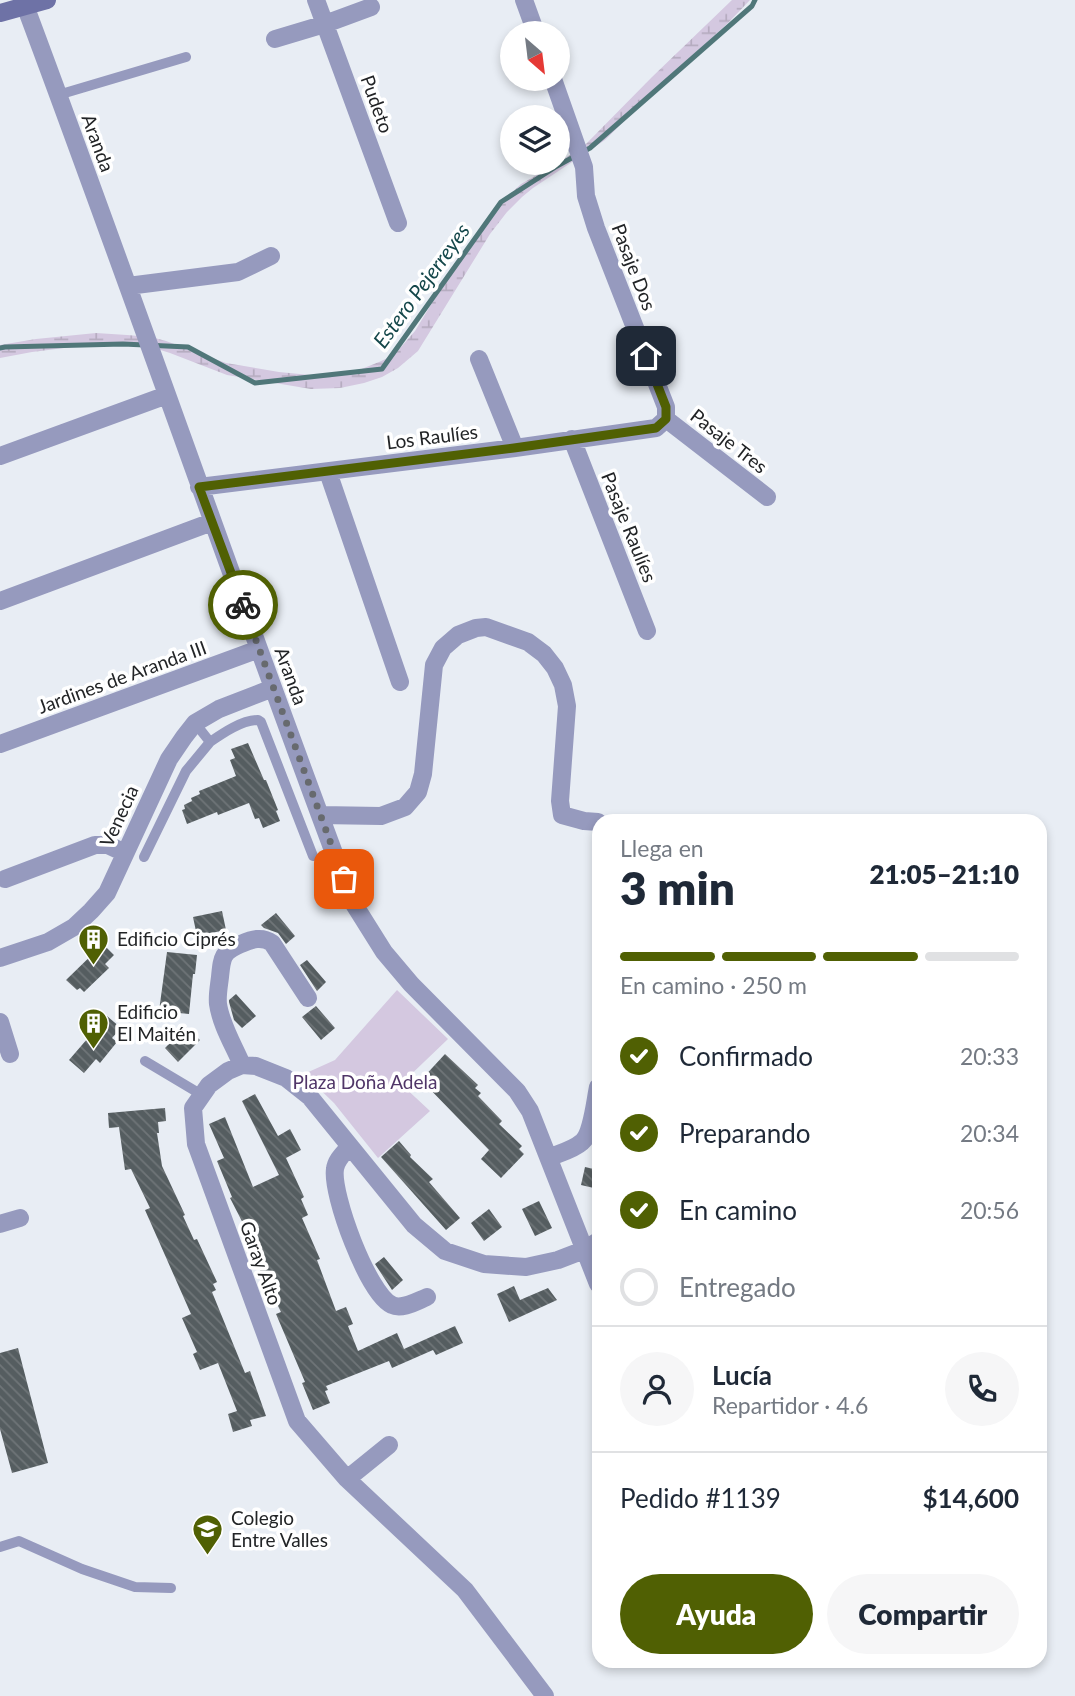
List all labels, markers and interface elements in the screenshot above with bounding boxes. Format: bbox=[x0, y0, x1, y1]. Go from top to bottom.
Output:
north arrow bbox=[500, 21, 570, 91]
map controls bbox=[500, 21, 570, 175]
street label: Pudeto bbox=[356, 72, 399, 136]
button: layers bbox=[500, 105, 570, 175]
street label: Aranda bbox=[77, 111, 119, 175]
water label: Estero Pejerreyes bbox=[367, 218, 474, 352]
street label: Pasaje Dos bbox=[607, 220, 662, 313]
pin bbox=[616, 326, 676, 386]
icon: home bbox=[627, 337, 665, 375]
street label: Pasaje Tres bbox=[686, 404, 772, 478]
street label: Los Raulíes bbox=[385, 419, 479, 454]
street label: Pasaje Raulíes bbox=[597, 468, 662, 585]
courier bbox=[208, 570, 278, 640]
icon: bike bbox=[224, 586, 262, 624]
street label: Jardines de Aranda III bbox=[34, 635, 209, 718]
street label: Aranda bbox=[270, 644, 312, 708]
street label: Venecia bbox=[94, 781, 143, 850]
text: Llega en bbox=[620, 834, 704, 862]
pin bbox=[314, 849, 374, 909]
text: 21:05–21:10 bbox=[869, 858, 1019, 890]
icon: bag bbox=[325, 860, 363, 898]
text: 3 min bbox=[620, 860, 735, 915]
building icon: Edificio Ciprés bbox=[77, 922, 111, 966]
place label: Edificio Ciprés bbox=[117, 927, 236, 950]
text: En camino · 250 m bbox=[620, 971, 807, 999]
place label: Edificio El Maitén bbox=[117, 1000, 196, 1045]
building icon: Edificio El Maitén bbox=[77, 1006, 111, 1050]
icon: check bbox=[620, 1037, 658, 1075]
text: Confirmado bbox=[679, 1040, 813, 1072]
text: 20:33 bbox=[960, 1042, 1019, 1070]
park label: Plaza Doña Adela bbox=[293, 1070, 437, 1093]
icon: check bbox=[620, 1114, 658, 1152]
text: Preparando bbox=[679, 1117, 811, 1149]
text: 20:34 bbox=[960, 1119, 1019, 1147]
icon: check bbox=[620, 1191, 658, 1229]
text: En camino bbox=[679, 1194, 797, 1226]
text: 20:56 bbox=[960, 1196, 1019, 1224]
street label: Garay Alto bbox=[236, 1218, 287, 1308]
text: Entregado bbox=[679, 1271, 796, 1303]
button: person bbox=[620, 1352, 694, 1426]
button: phone bbox=[945, 1352, 1019, 1426]
text: Lucía bbox=[712, 1359, 772, 1391]
text: Repartidor · 4.6 bbox=[712, 1391, 868, 1419]
text: Pedido #1139 bbox=[620, 1482, 781, 1514]
text: $14,600 bbox=[922, 1482, 1019, 1514]
place label: Colegio Entre Valles bbox=[231, 1506, 328, 1551]
school or university icon: Colegio Entre Valles bbox=[191, 1512, 225, 1556]
button: Ayuda bbox=[620, 1574, 813, 1654]
button: Compartir bbox=[827, 1574, 1019, 1654]

